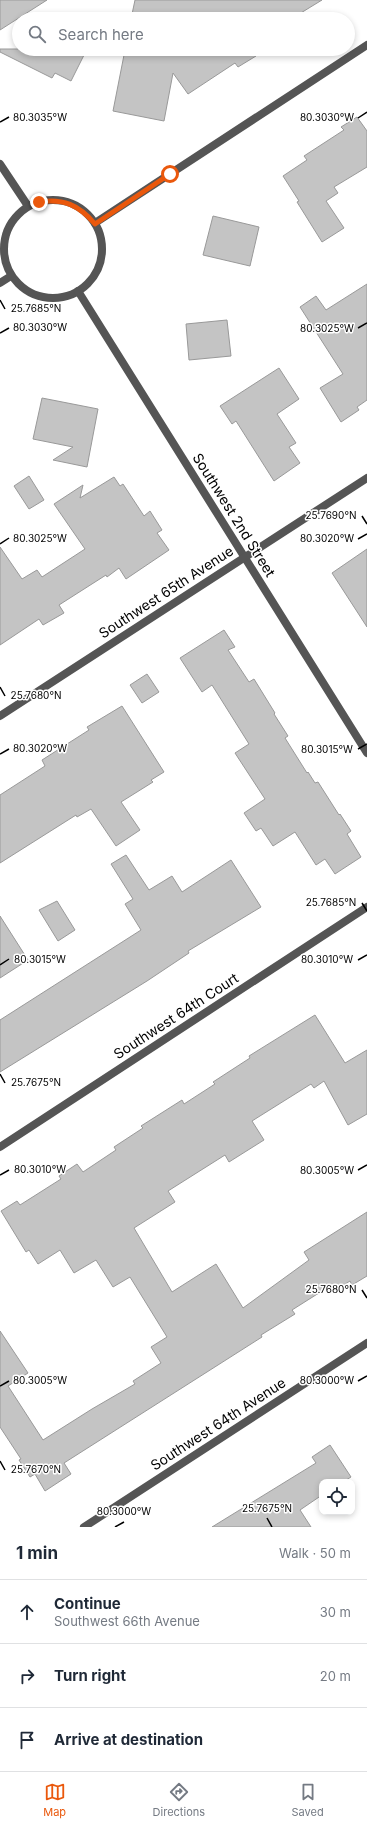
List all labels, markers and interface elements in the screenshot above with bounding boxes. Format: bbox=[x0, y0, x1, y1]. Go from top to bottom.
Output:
search box bbox=[12, 12, 355, 56]
icon: search bbox=[26, 23, 48, 45]
text: Search here bbox=[58, 25, 144, 44]
text: 80.3035°W bbox=[13, 111, 67, 123]
text: 80.3030°W bbox=[300, 111, 354, 123]
route start bbox=[161, 165, 179, 183]
route end bbox=[30, 193, 48, 211]
text: 25.7685°N bbox=[11, 302, 61, 314]
text: 80.3030°W bbox=[13, 321, 67, 333]
text: 80.3025°W bbox=[300, 322, 354, 334]
street label: Southwest 2nd Street bbox=[189, 450, 280, 580]
text: 25.7690°N bbox=[306, 509, 356, 521]
text: 80.3025°W bbox=[13, 532, 67, 544]
text: 80.3020°W bbox=[300, 532, 354, 544]
street label: Southwest 65th Avenue bbox=[95, 542, 236, 641]
text: 25.7680°N bbox=[11, 689, 61, 701]
text: 80.3020°W bbox=[13, 742, 67, 754]
text: 80.3015°W bbox=[301, 743, 353, 755]
text: 25.7685°N bbox=[306, 896, 356, 908]
text: 80.3015°W bbox=[14, 953, 66, 965]
text: 80.3010°W bbox=[301, 953, 353, 965]
street label: Southwest 64th Court bbox=[110, 969, 242, 1062]
text: 25.7675°N bbox=[11, 1076, 61, 1088]
text: 80.3010°W bbox=[14, 1163, 66, 1175]
text: 80.3005°W bbox=[300, 1164, 354, 1176]
text: 25.7680°N bbox=[306, 1283, 356, 1295]
text: 80.3005°W bbox=[13, 1374, 67, 1386]
street label: Southwest 64th Avenue bbox=[147, 1374, 288, 1474]
text: 80.3000°W bbox=[300, 1374, 354, 1386]
text: 25.7670°N bbox=[11, 1463, 61, 1475]
map controls bbox=[319, 1479, 355, 1515]
button: locate bbox=[319, 1479, 355, 1515]
text: 25.7675°N bbox=[242, 1502, 292, 1514]
text: 80.3000°W bbox=[97, 1505, 151, 1517]
text: 1 min bbox=[16, 1543, 58, 1563]
text: Walk · 50 m bbox=[279, 1545, 351, 1561]
text: Continue bbox=[54, 1594, 121, 1613]
icon: ahead bbox=[16, 1601, 38, 1623]
text: 30 m bbox=[320, 1604, 351, 1620]
text: Southwest 66th Avenue bbox=[54, 1613, 200, 1629]
icon: right bbox=[16, 1665, 38, 1687]
text: Turn right bbox=[54, 1666, 126, 1685]
text: 20 m bbox=[320, 1668, 351, 1684]
icon: arrive bbox=[16, 1729, 38, 1751]
text: Arrive at destination bbox=[54, 1730, 203, 1749]
tab: Map bbox=[43, 1781, 66, 1819]
tab: Directions bbox=[153, 1781, 205, 1819]
tab: Saved bbox=[292, 1781, 324, 1819]

